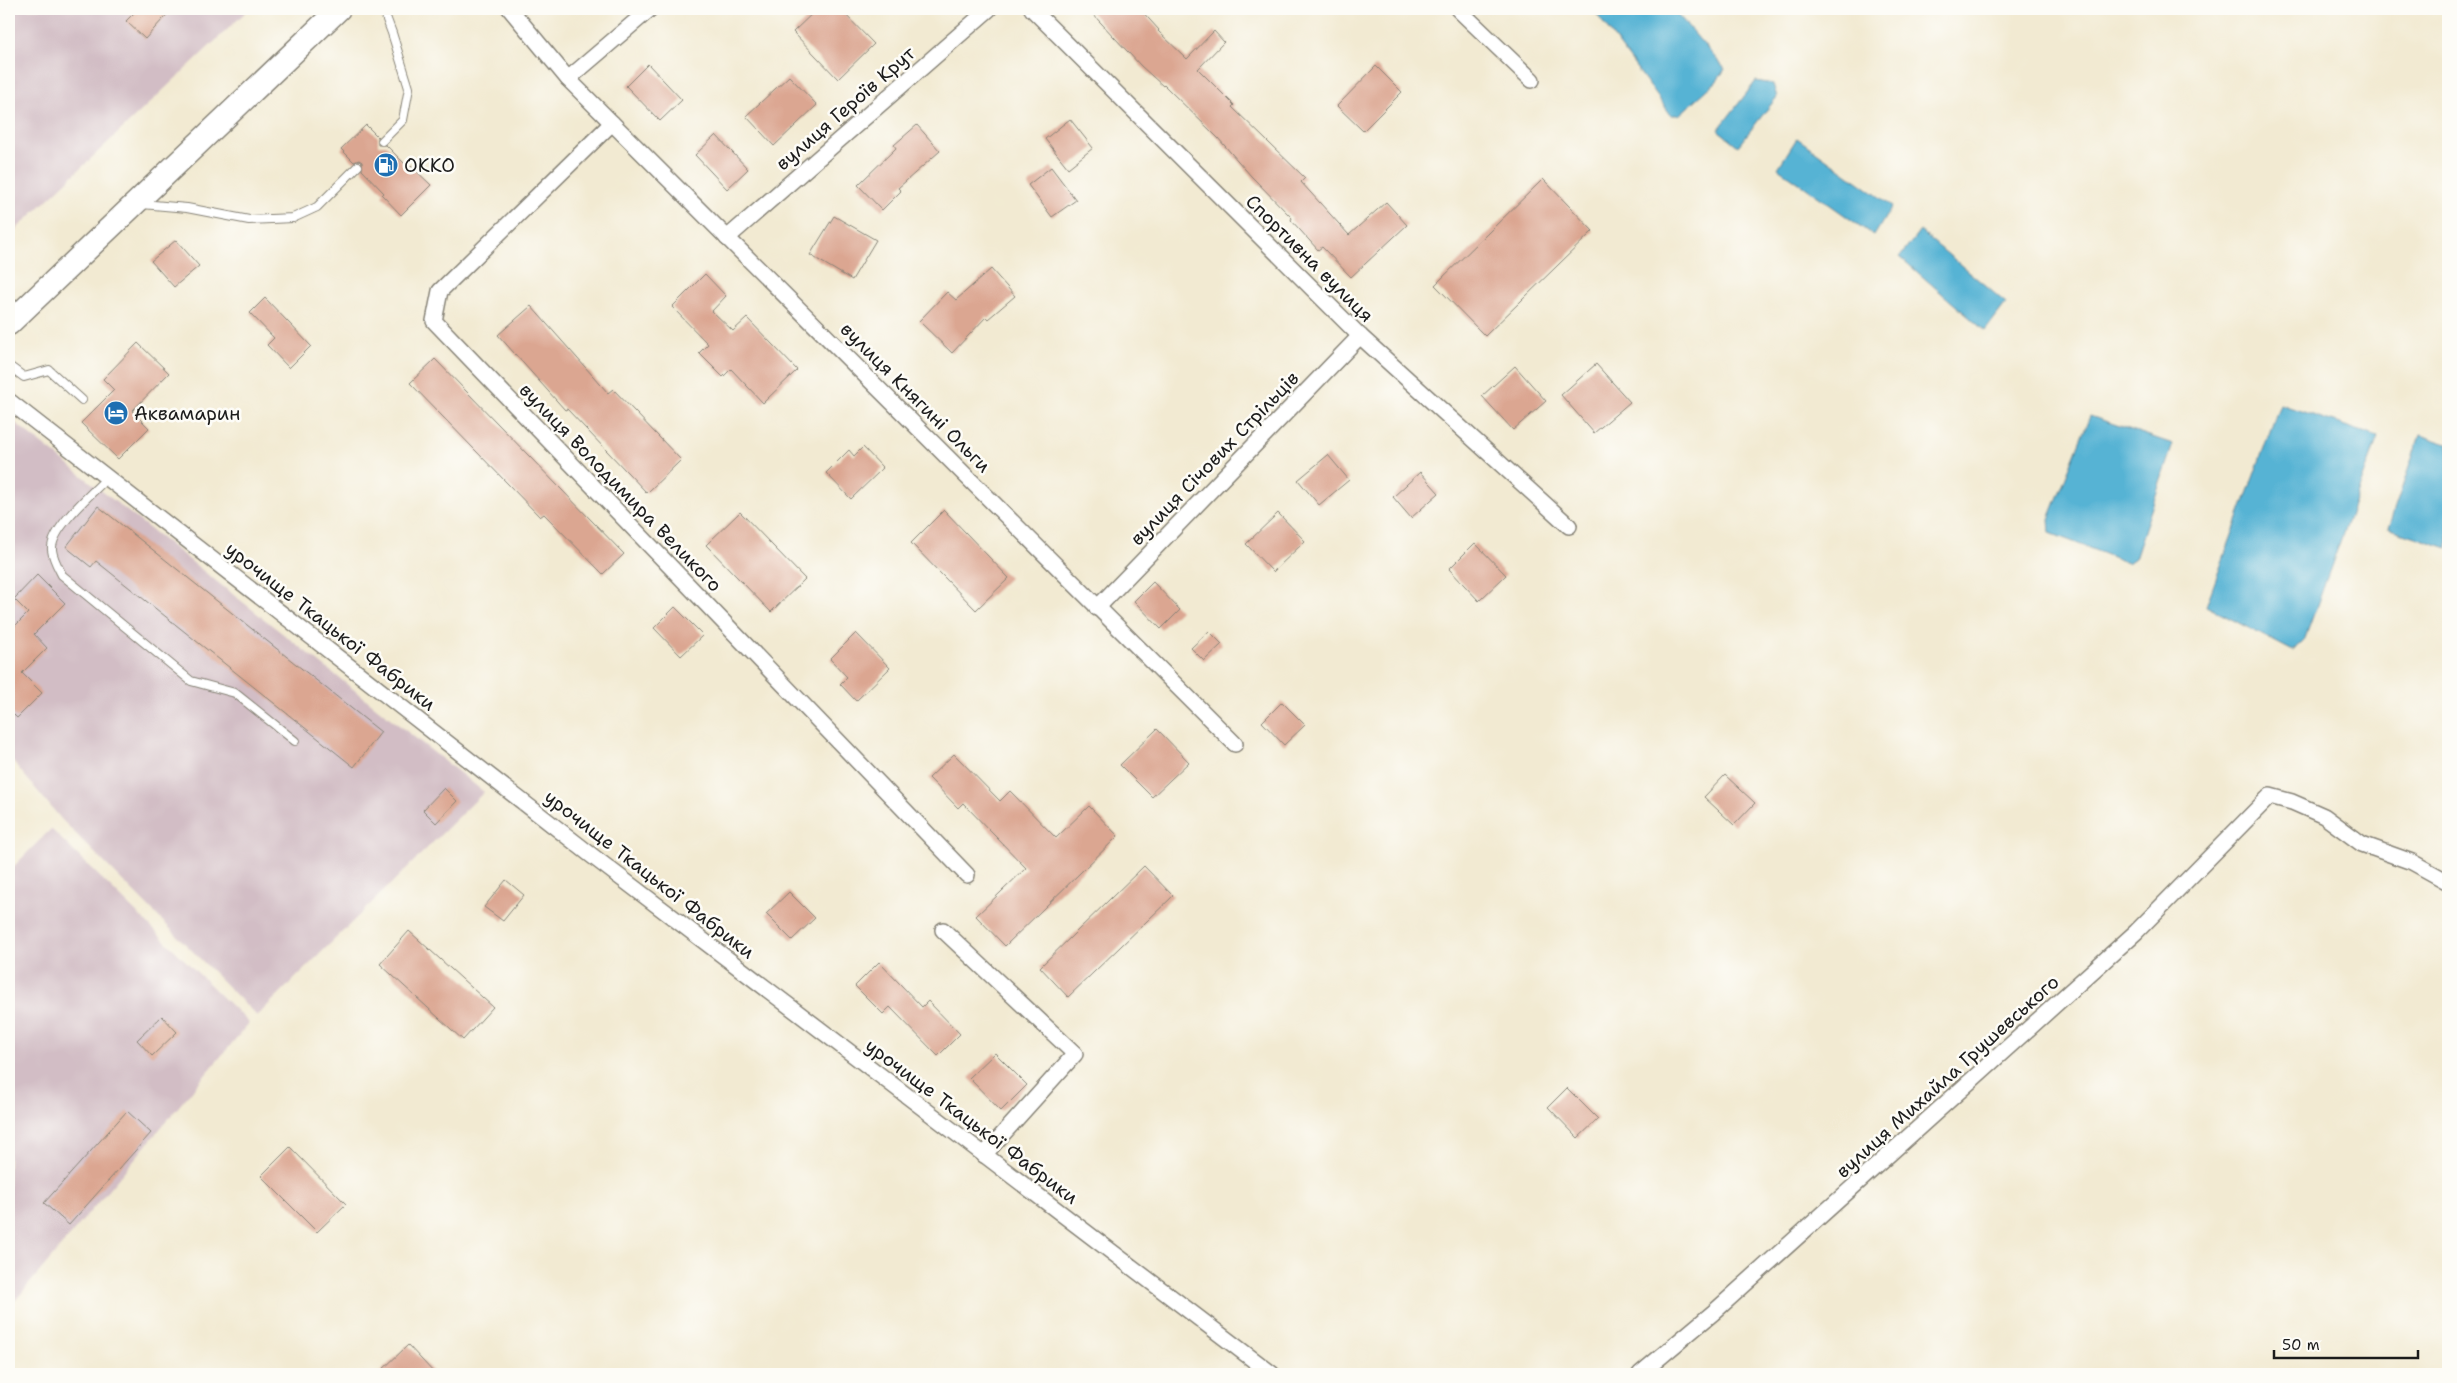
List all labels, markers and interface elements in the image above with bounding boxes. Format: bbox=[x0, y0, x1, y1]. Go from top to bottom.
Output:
street label: вулиця Героїв Крут bbox=[770, 41, 921, 176]
fuel station icon: OKKO bbox=[373, 152, 399, 178]
place label: OKKO bbox=[404, 153, 455, 178]
street label: Спортивна вулиця bbox=[1240, 189, 1379, 328]
street label: вулиця Княгині Ольги bbox=[835, 317, 996, 478]
street label: вулиця Січових Стрільців bbox=[1124, 366, 1304, 551]
street label: вулиця Володимира Великого bbox=[514, 378, 727, 597]
hotel icon: Аквамарин bbox=[103, 400, 129, 426]
place label: Аквамарин bbox=[134, 401, 240, 426]
street label: урочище Ткацької Фабрики bbox=[220, 536, 441, 716]
street label: урочище Ткацької Фабрики bbox=[539, 784, 760, 964]
street label: вулиця Михайла Грушевського bbox=[1830, 969, 2064, 1183]
street label: урочище Ткацької Фабрики bbox=[860, 1033, 1083, 1210]
scale bar bbox=[2274, 1328, 2418, 1360]
text: 50 m bbox=[2282, 1335, 2320, 1355]

